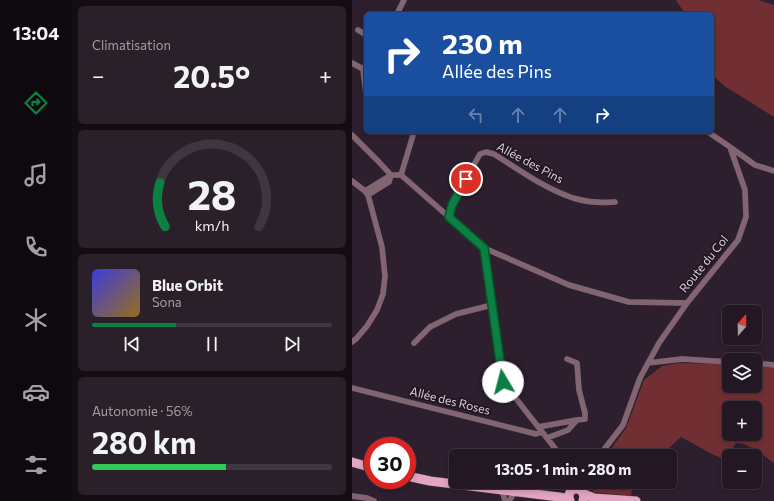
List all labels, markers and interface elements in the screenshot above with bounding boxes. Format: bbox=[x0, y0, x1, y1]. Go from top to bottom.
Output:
text: 13:04 bbox=[13, 22, 59, 44]
text: 230 m bbox=[442, 26, 523, 60]
icon: right bbox=[376, 28, 428, 80]
text: Climatisation bbox=[92, 37, 171, 53]
text: 20.5° bbox=[173, 57, 250, 94]
text: Allée des Pins bbox=[442, 60, 552, 82]
text: − bbox=[92, 62, 105, 89]
text: + bbox=[319, 62, 332, 89]
icon: directions bbox=[22, 89, 50, 117]
icon: left bbox=[465, 104, 487, 126]
icon: ahead bbox=[507, 104, 529, 126]
icon: ahead bbox=[549, 104, 571, 126]
icon: right bbox=[591, 104, 613, 126]
street label: Allée des Pins bbox=[495, 139, 566, 186]
icon: music bbox=[22, 161, 50, 189]
pin bbox=[449, 162, 483, 196]
text: 28 bbox=[187, 167, 237, 218]
icon: arrive bbox=[455, 168, 477, 190]
text: km/h bbox=[195, 215, 229, 233]
street label: Route du Col bbox=[676, 232, 730, 295]
icon: phone bbox=[22, 233, 50, 261]
text: Blue Orbit bbox=[152, 276, 223, 294]
text: Sona bbox=[152, 294, 182, 310]
north arrow bbox=[722, 305, 762, 345]
map controls bbox=[722, 305, 762, 489]
icon: climate bbox=[22, 306, 50, 334]
icon: previous bbox=[121, 333, 143, 355]
icon: pause bbox=[201, 333, 223, 355]
icon: next bbox=[281, 333, 303, 355]
button: layers bbox=[722, 353, 762, 393]
position arrow bbox=[482, 361, 524, 403]
icon: car bbox=[22, 378, 50, 406]
street label: Allée des Roses bbox=[409, 383, 492, 417]
button: + bbox=[722, 401, 762, 441]
text: Autonomie · 56% bbox=[92, 403, 193, 419]
text: 280 km bbox=[92, 423, 197, 460]
speed limit sign: 30 bbox=[364, 437, 416, 489]
button: − bbox=[722, 449, 762, 489]
icon: filters bbox=[22, 451, 50, 479]
text: 13:05 · 1 min · 280 m bbox=[495, 460, 631, 478]

